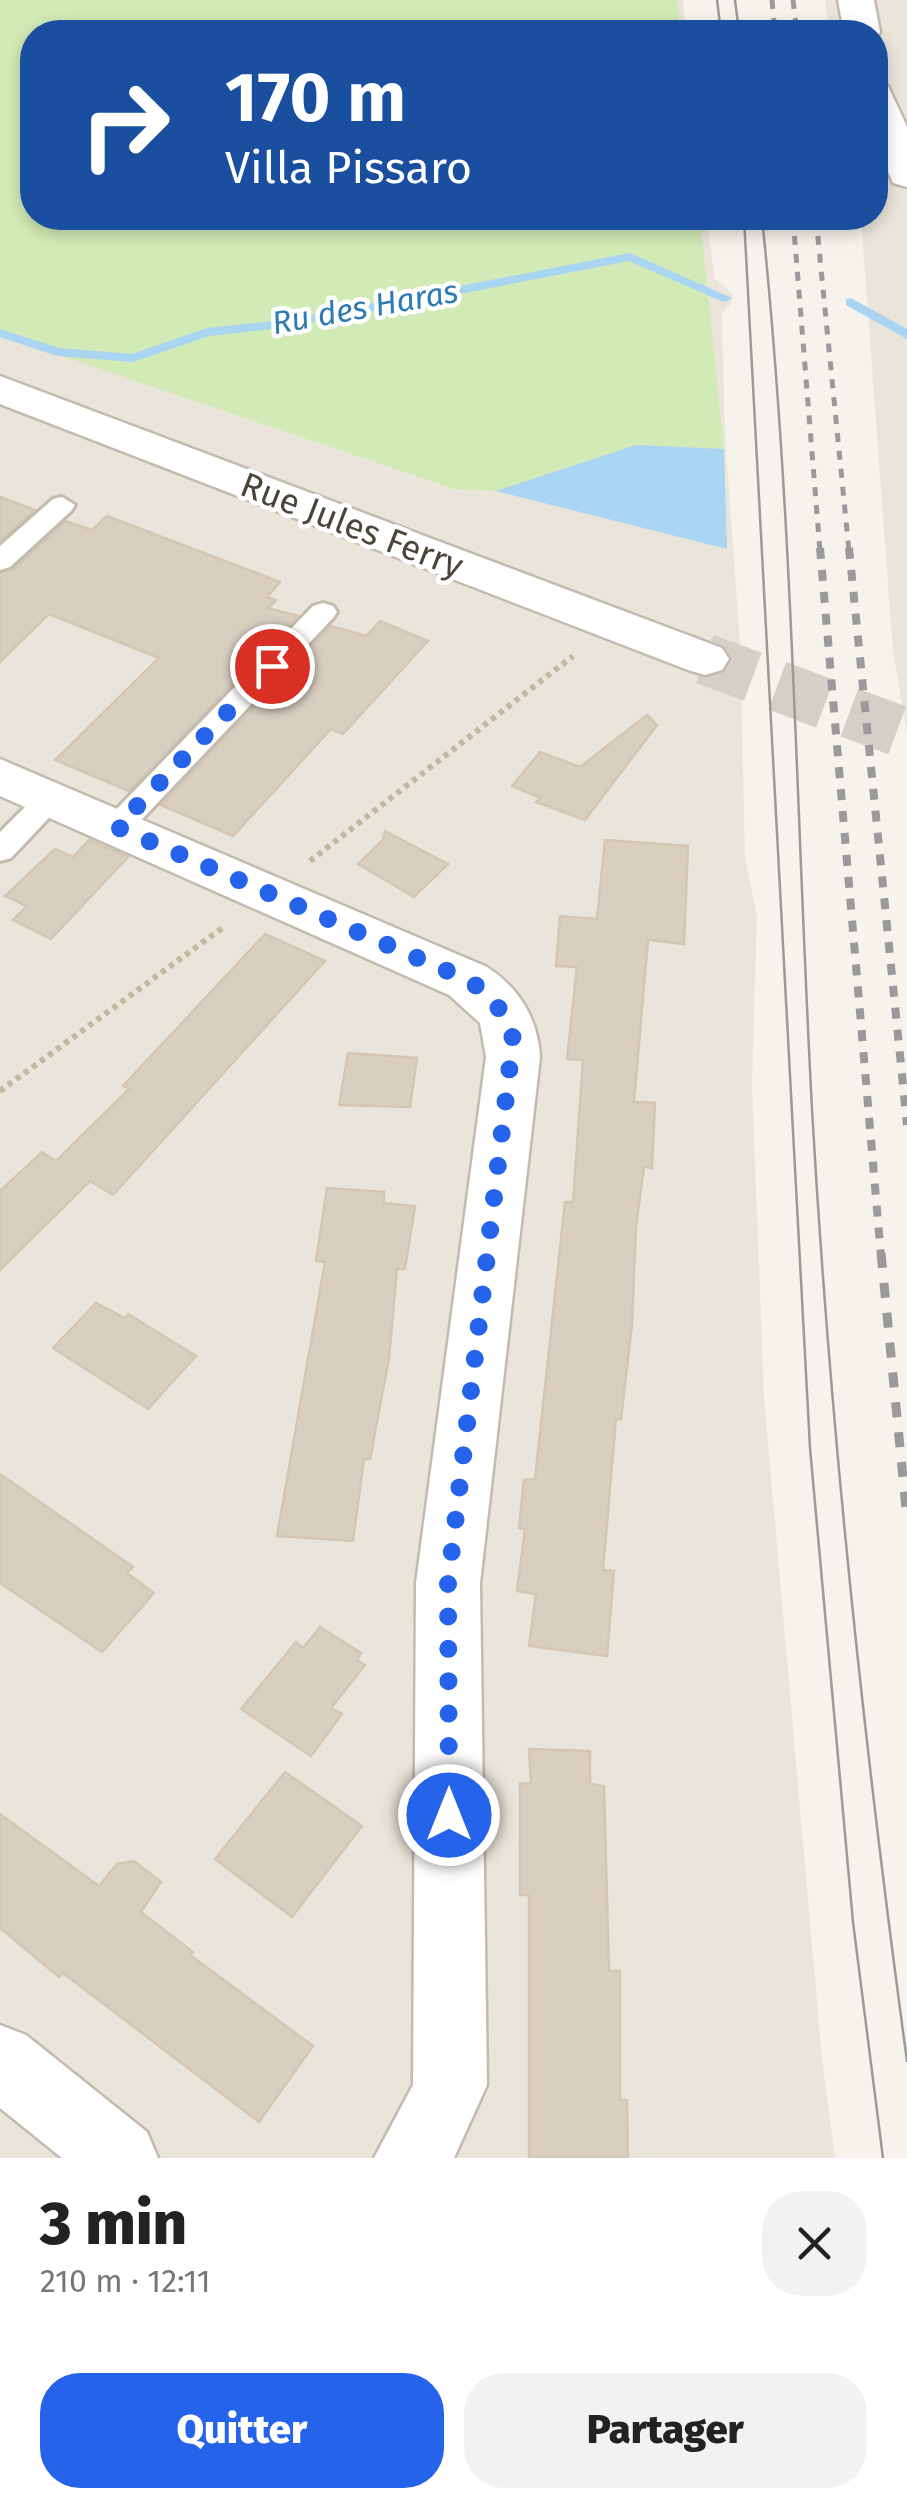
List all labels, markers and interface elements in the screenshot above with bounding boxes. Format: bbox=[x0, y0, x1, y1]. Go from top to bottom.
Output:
text: 170 m bbox=[225, 56, 406, 140]
icon: right bbox=[60, 60, 190, 190]
text: Villa Pissaro bbox=[225, 141, 472, 195]
water label: Ru des Haras bbox=[269, 272, 461, 342]
street label: Rue Jules Ferry bbox=[235, 463, 469, 587]
pin bbox=[230, 624, 315, 709]
icon: arrive bbox=[245, 639, 300, 694]
position arrow bbox=[397, 1763, 501, 1867]
text: 3 min bbox=[40, 2188, 187, 2260]
button: close bbox=[762, 2191, 867, 2296]
text: 210 m · 12:11 bbox=[40, 2262, 211, 2300]
button: Quitter bbox=[40, 2373, 444, 2488]
button: Partager bbox=[464, 2373, 867, 2488]

